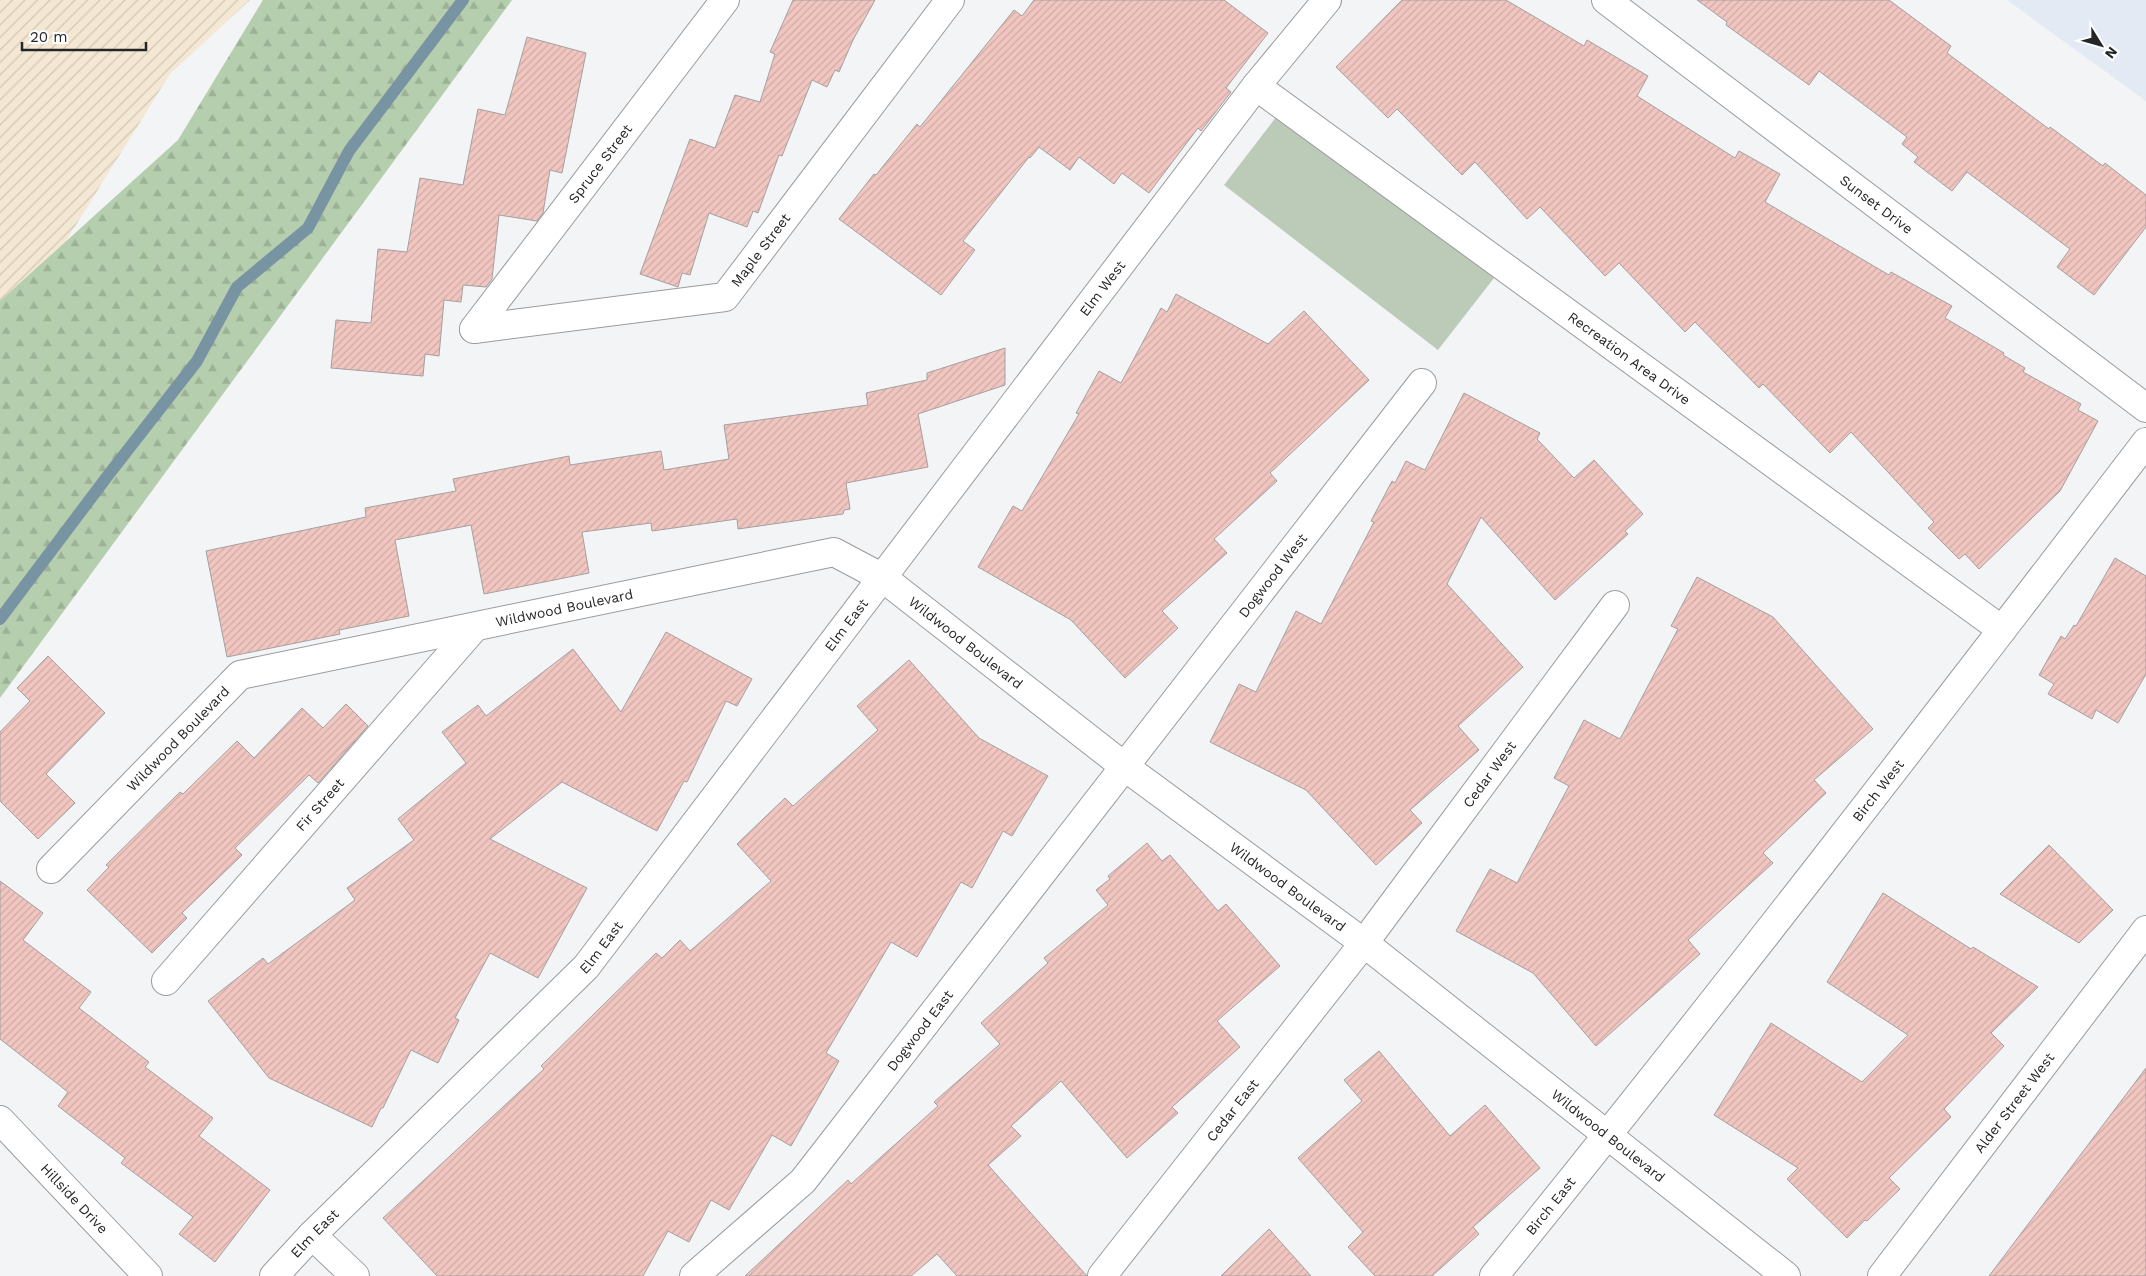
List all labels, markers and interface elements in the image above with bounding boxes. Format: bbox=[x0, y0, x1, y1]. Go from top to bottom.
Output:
scale bar bbox=[22, 20, 146, 52]
north arrow bbox=[2076, 20, 2126, 70]
text: 20 m bbox=[30, 28, 68, 46]
text: N bbox=[2102, 44, 2121, 62]
street label: Spruce Street bbox=[565, 121, 635, 206]
street label: Sunset Drive bbox=[1837, 172, 1916, 237]
street label: Maple Street bbox=[728, 210, 794, 290]
street label: Elm West bbox=[1076, 257, 1128, 319]
street label: Recreation Area Drive bbox=[1565, 308, 1693, 408]
street label: Dogwood West bbox=[1235, 530, 1310, 620]
street label: Wildwood Boulevard bbox=[494, 586, 634, 630]
street label: Wildwood Boulevard bbox=[906, 593, 1026, 692]
street label: Elm East bbox=[821, 595, 871, 654]
street label: Wildwood Boulevard bbox=[123, 683, 233, 794]
street label: Cedar West bbox=[1460, 738, 1519, 810]
street label: Birch West bbox=[1849, 756, 1907, 825]
street label: Fir Street bbox=[293, 775, 347, 834]
street label: Wildwood Boulevard bbox=[1227, 839, 1349, 935]
street label: Elm East bbox=[576, 918, 626, 977]
street label: Dogwood East bbox=[883, 987, 956, 1074]
street label: Alder Street West bbox=[1971, 1049, 2058, 1156]
street label: Cedar East bbox=[1203, 1076, 1262, 1144]
street label: Wildwood Boulevard bbox=[1548, 1086, 1668, 1185]
street label: Hillside Drive bbox=[37, 1160, 111, 1237]
street label: Birch East bbox=[1522, 1174, 1579, 1238]
street label: Elm East bbox=[287, 1206, 342, 1261]

